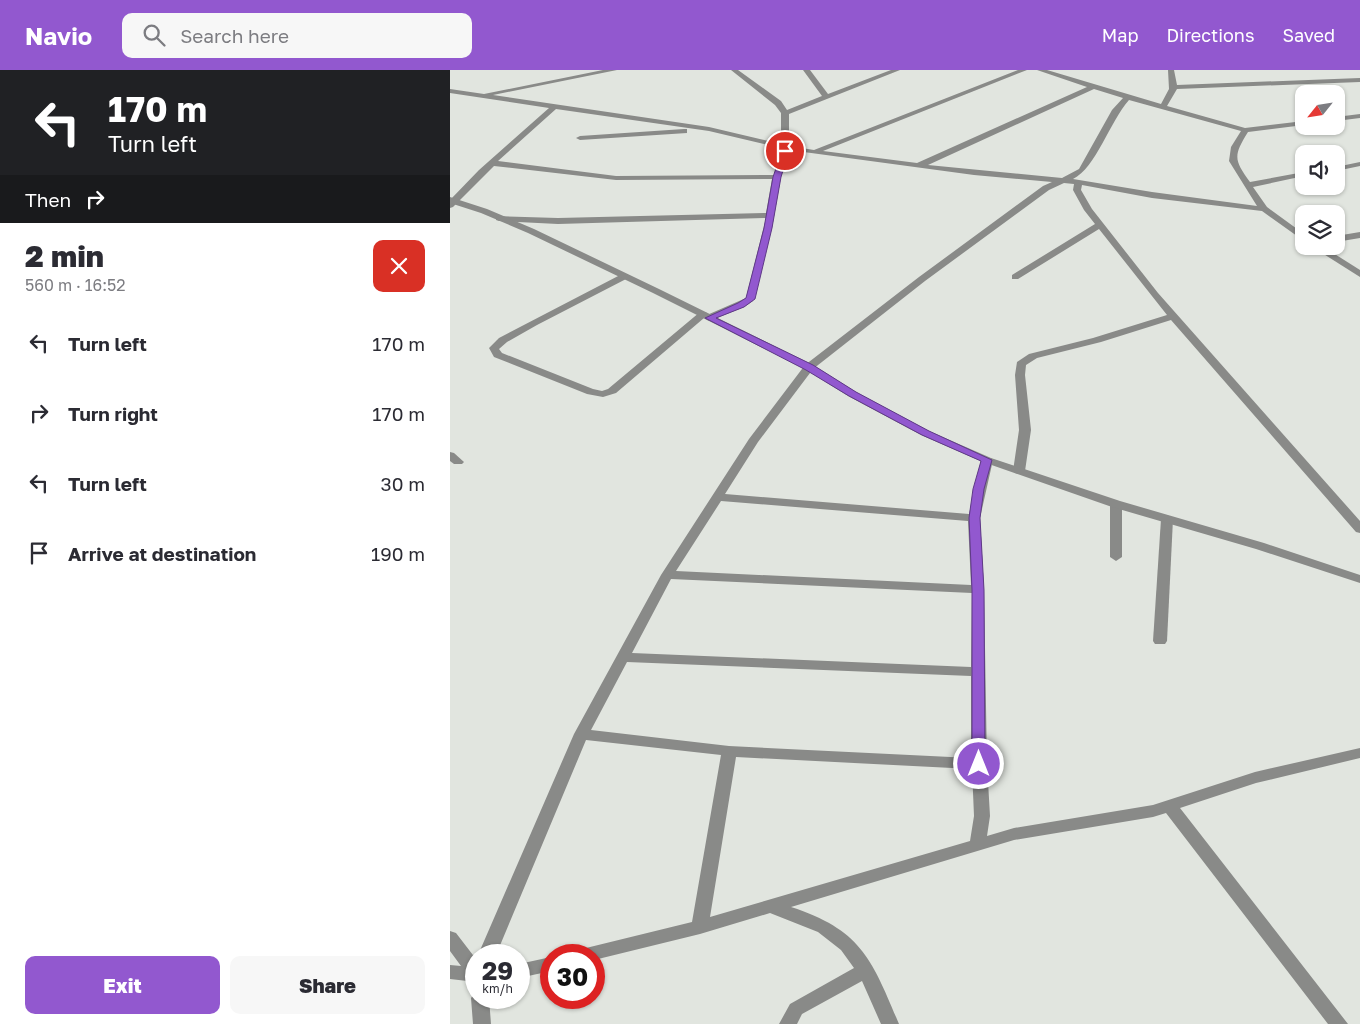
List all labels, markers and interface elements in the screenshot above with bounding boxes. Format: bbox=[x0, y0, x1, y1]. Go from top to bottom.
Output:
search box bbox=[122, 13, 472, 58]
text: Navio bbox=[25, 21, 92, 50]
icon: search bbox=[140, 21, 168, 49]
text: Search here bbox=[180, 24, 289, 47]
text: Map bbox=[1102, 24, 1138, 46]
text: Directions bbox=[1166, 24, 1254, 46]
text: Saved bbox=[1282, 24, 1335, 46]
north arrow bbox=[1295, 85, 1345, 135]
map controls bbox=[1295, 85, 1345, 255]
text: 170 m bbox=[108, 88, 207, 130]
icon: left bbox=[25, 90, 90, 155]
text: Turn left bbox=[108, 130, 197, 157]
pin bbox=[764, 130, 806, 172]
icon: arrive bbox=[771, 137, 799, 165]
button: sound bbox=[1295, 145, 1345, 195]
icon: right bbox=[81, 185, 109, 213]
text: Then bbox=[25, 188, 71, 211]
button: layers bbox=[1295, 205, 1345, 255]
text: 2 min bbox=[25, 238, 104, 274]
button: close bbox=[373, 240, 425, 292]
text: 560 m · 16:52 bbox=[25, 275, 126, 295]
icon: left bbox=[25, 329, 53, 357]
text: Turn left bbox=[68, 332, 147, 355]
text: 170 m bbox=[372, 332, 425, 355]
icon: right bbox=[25, 399, 53, 427]
text: Turn right bbox=[68, 402, 158, 425]
text: 170 m bbox=[372, 402, 425, 425]
icon: left bbox=[25, 469, 53, 497]
text: Turn left bbox=[68, 472, 147, 495]
text: 30 m bbox=[381, 472, 425, 495]
icon: arrive bbox=[25, 539, 53, 567]
text: Arrive at destination bbox=[68, 542, 256, 565]
text: 190 m bbox=[371, 542, 425, 565]
position arrow bbox=[952, 737, 1004, 789]
speed limit sign: 30 bbox=[540, 944, 605, 1009]
text: 29 bbox=[482, 955, 513, 986]
button: Exit bbox=[25, 956, 220, 1014]
button: Share bbox=[230, 956, 425, 1014]
text: km/h bbox=[482, 981, 513, 996]

